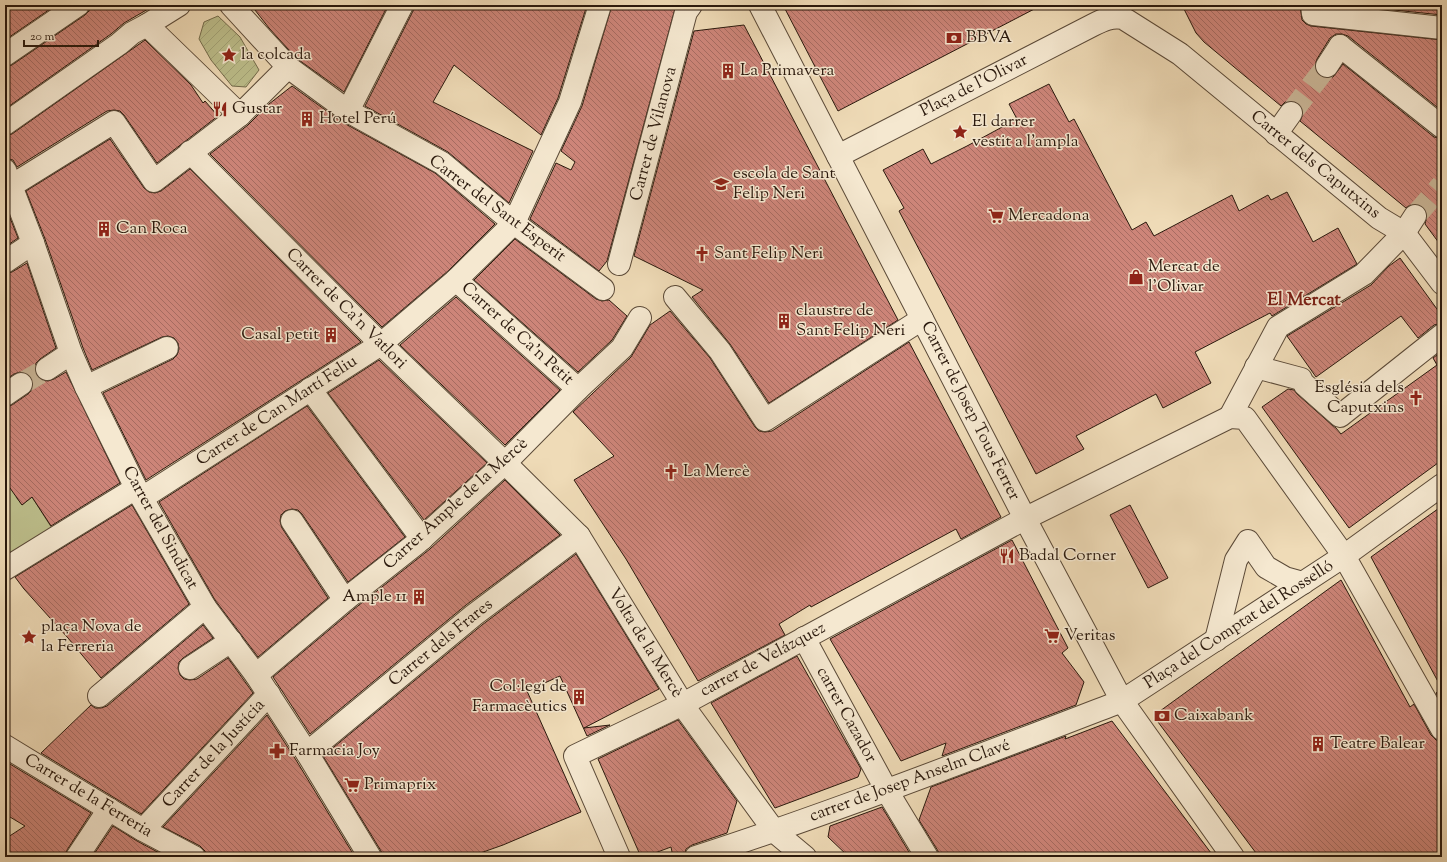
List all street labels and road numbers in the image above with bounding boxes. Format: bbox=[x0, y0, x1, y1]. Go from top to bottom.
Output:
street label: Plaça de l'Olivar bbox=[916, 48, 1033, 123]
street label: Carrer de Vilanova bbox=[625, 64, 684, 204]
street label: Carrer dels Caputxins bbox=[1245, 105, 1385, 225]
street label: Carrer del Sant Esperit bbox=[424, 149, 571, 269]
street label: Carrer de Ca'n Vatlori bbox=[280, 243, 412, 375]
street label: Carrer de Ca'n Petit bbox=[455, 277, 579, 391]
street label: Carrer de Josep Tous Ferrer bbox=[914, 317, 1026, 505]
street label: Carrer de Can Martí Feliu bbox=[192, 350, 362, 472]
street label: Carrer Ample de la Mercè bbox=[378, 432, 534, 576]
street label: Carrer del Sindicat bbox=[116, 462, 204, 594]
street label: Plaça del Comptat del Rosselló bbox=[1139, 555, 1339, 695]
street label: Volta de la Mercè bbox=[602, 583, 688, 703]
street label: Carrer dels Frares bbox=[384, 593, 499, 693]
street label: carrer de Velázquez bbox=[696, 617, 830, 703]
street label: carrer Cazador bbox=[810, 663, 883, 768]
street label: Carrer de la Justícia bbox=[157, 694, 271, 814]
street label: carrer de Josep Anselm Clavé bbox=[806, 733, 1014, 829]
street label: Carrer de la Ferreria bbox=[19, 748, 157, 844]

